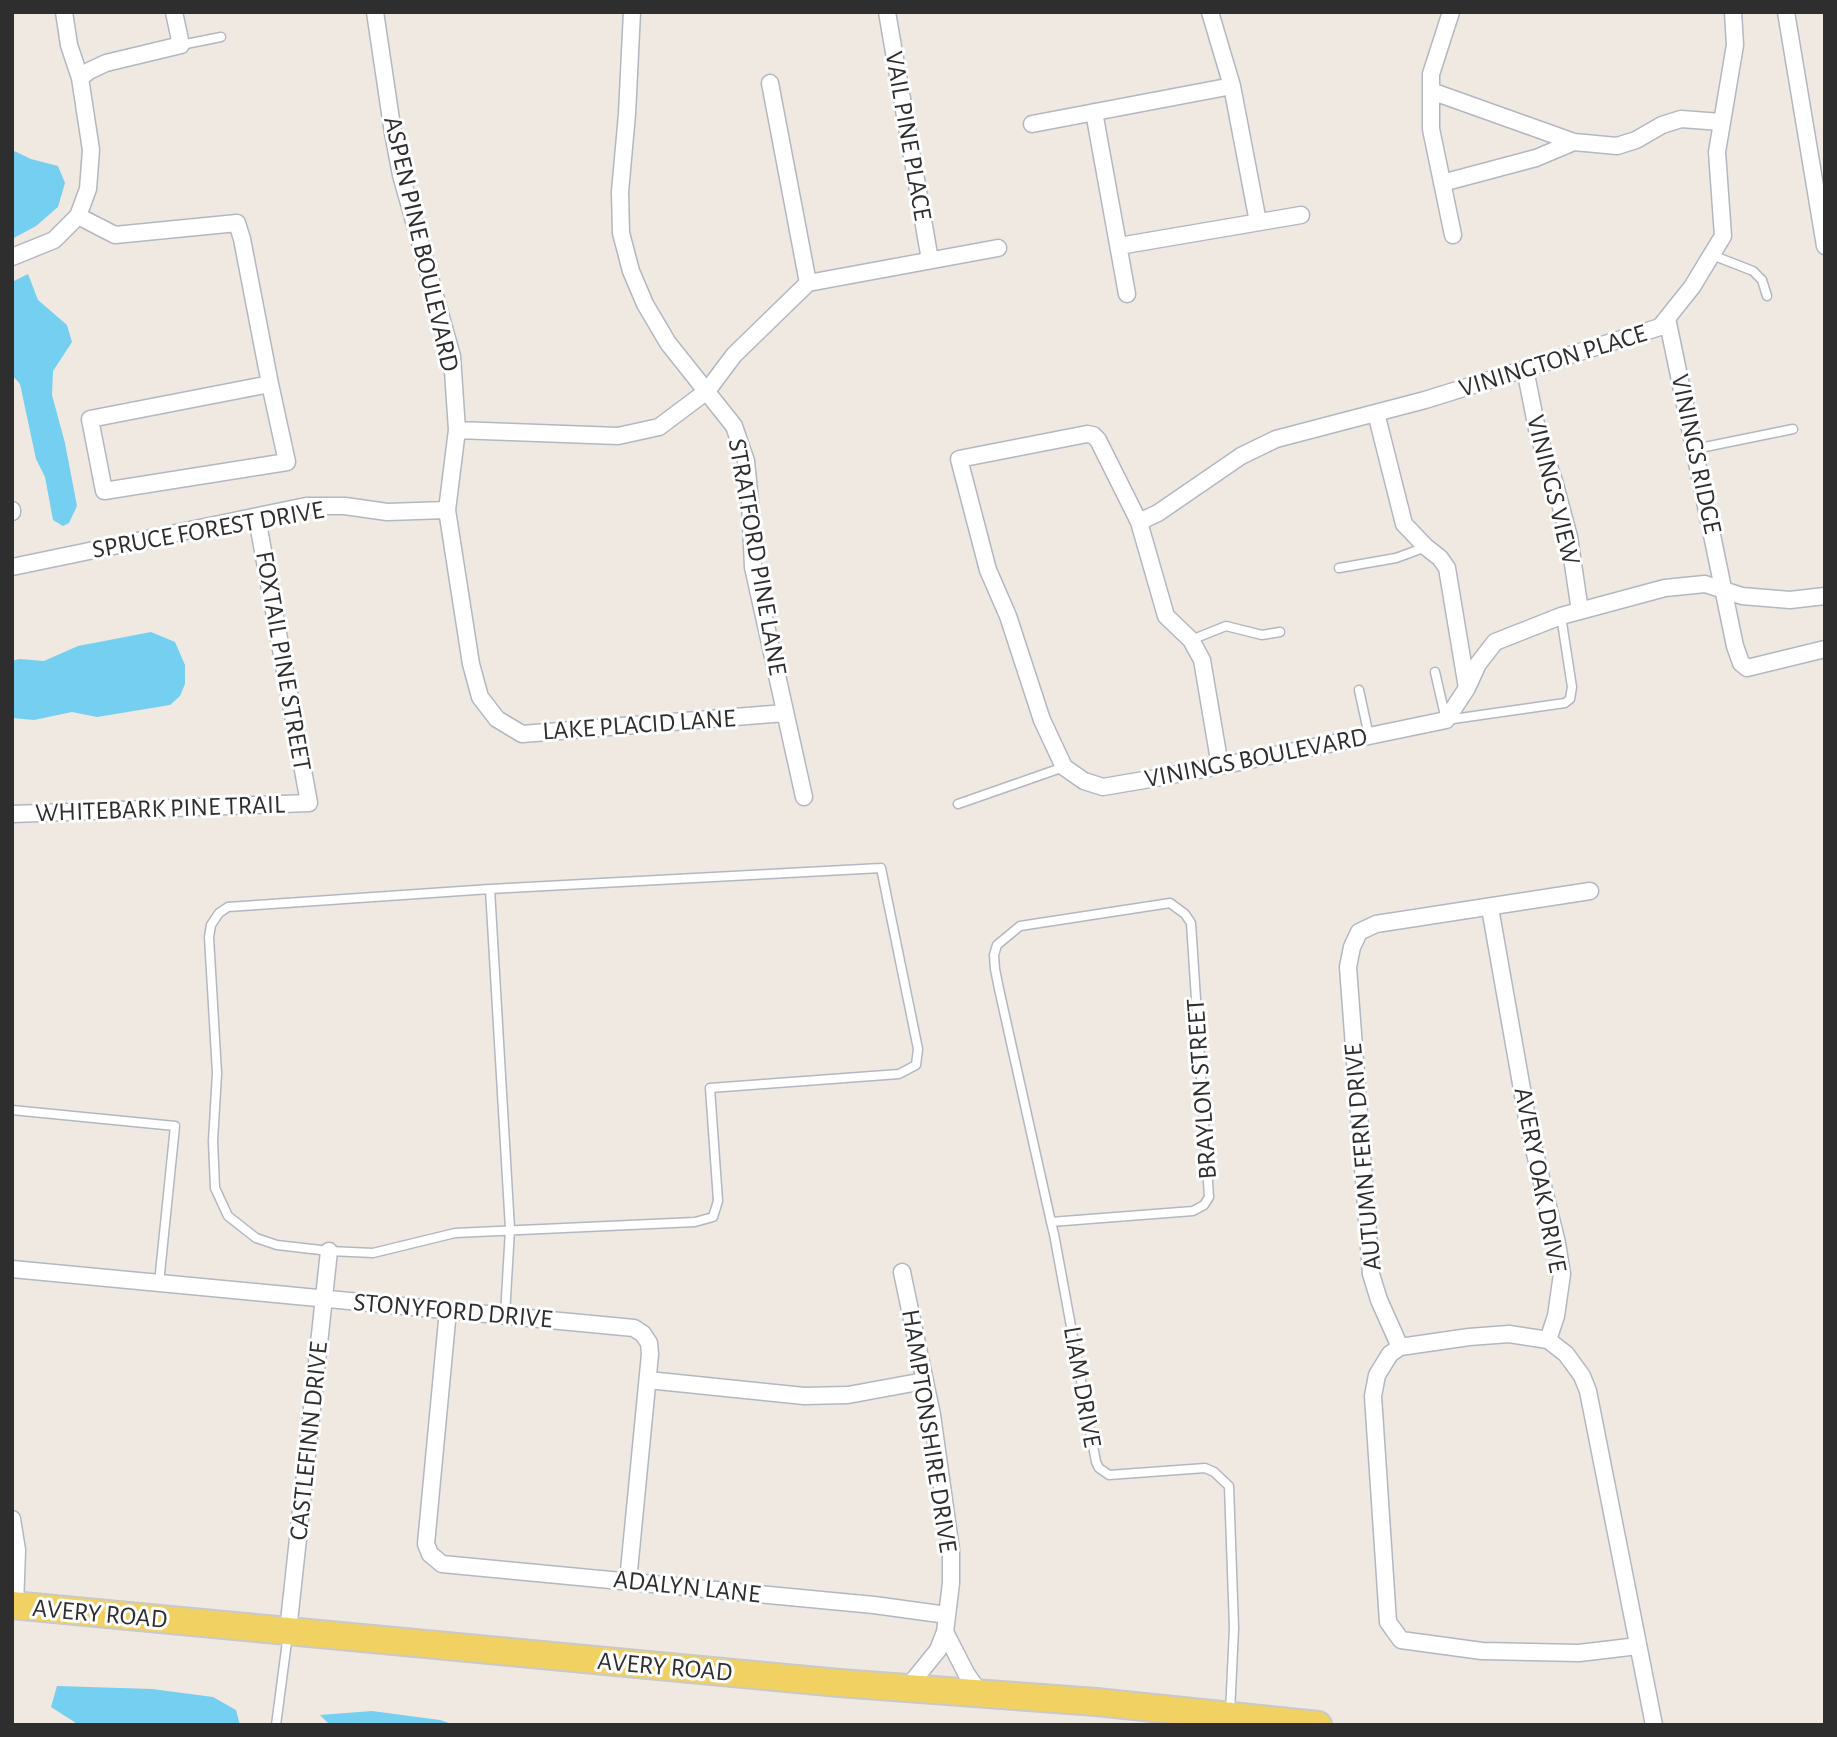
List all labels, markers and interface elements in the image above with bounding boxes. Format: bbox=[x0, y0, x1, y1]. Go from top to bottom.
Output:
street label: VAIL PINE PLACE bbox=[878, 49, 938, 223]
street label: ASPEN PINE BOULEVARD bbox=[376, 113, 466, 375]
street label: VININGTON PLACE bbox=[1455, 318, 1651, 404]
street label: VININGS RIDGE bbox=[1664, 371, 1728, 537]
street label: VININGS VIEW bbox=[1519, 412, 1587, 568]
street label: STRATFORD PINE LANE bbox=[721, 436, 793, 678]
street label: SPRUCE FOREST DRIVE bbox=[90, 494, 326, 566]
street label: FOXTAIL PINE STREET bbox=[248, 549, 318, 773]
street label: LAKE PLACID LANE bbox=[541, 703, 737, 747]
street label: VININGS BOULEVARD bbox=[1142, 721, 1370, 795]
street label: WHITEBARK PINE TRAIL bbox=[35, 789, 285, 829]
street label: BRAYLON STREET bbox=[1180, 998, 1224, 1180]
street label: AUTUMN FERN DRIVE bbox=[1338, 1042, 1388, 1272]
street label: AVERY OAK DRIVE bbox=[1507, 1085, 1573, 1275]
street label: STONYFORD DRIVE bbox=[352, 1287, 554, 1335]
street label: HAMPTONSHIRE DRIVE bbox=[894, 1307, 964, 1555]
street label: LIAM DRIVE bbox=[1056, 1324, 1108, 1450]
street label: CASTLEFINN DRIVE bbox=[283, 1340, 335, 1542]
street label: ADALYN LANE bbox=[612, 1564, 762, 1610]
street label: AVERY ROAD bbox=[31, 1593, 169, 1635]
street label: AVERY ROAD bbox=[596, 1646, 734, 1688]

